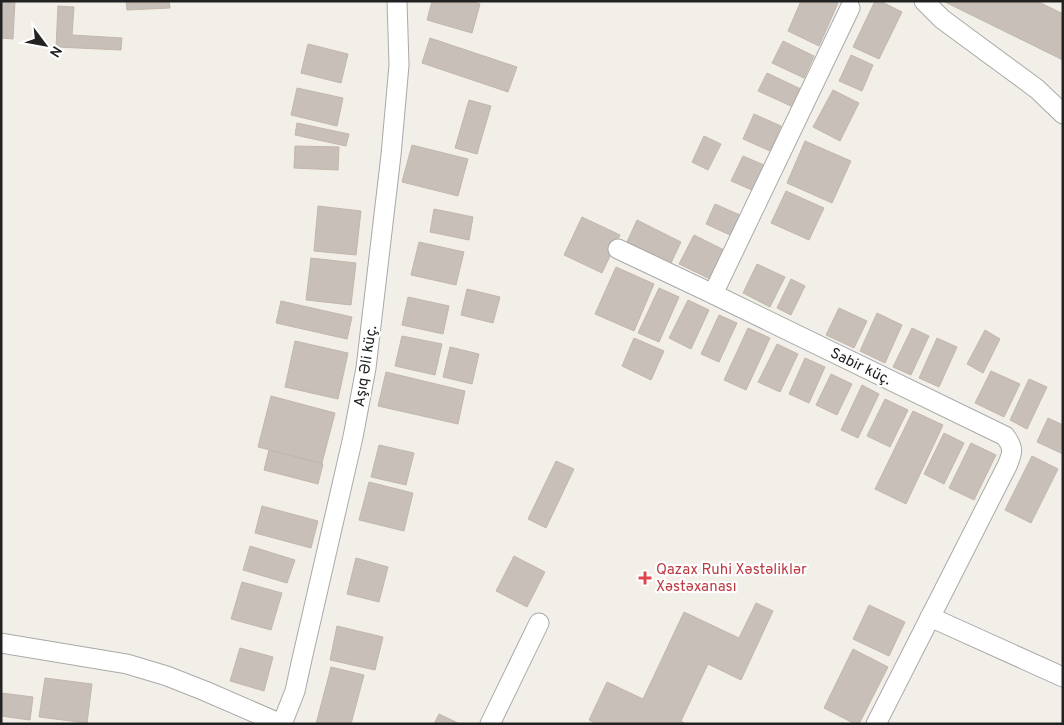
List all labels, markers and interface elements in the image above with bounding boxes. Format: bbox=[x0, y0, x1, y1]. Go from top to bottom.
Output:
north arrow bbox=[20, 20, 70, 70]
text: N bbox=[45, 42, 65, 60]
street label: Aşıq Əli küç. bbox=[351, 324, 382, 408]
street label: Sabir küç. bbox=[827, 344, 894, 390]
place label: Qazax Ruhi Xəstəliklər Xəstəxanası bbox=[656, 561, 807, 597]
marker: Qazax Ruhi Xəstəliklər Xəstəxanası bbox=[638, 571, 652, 585]

